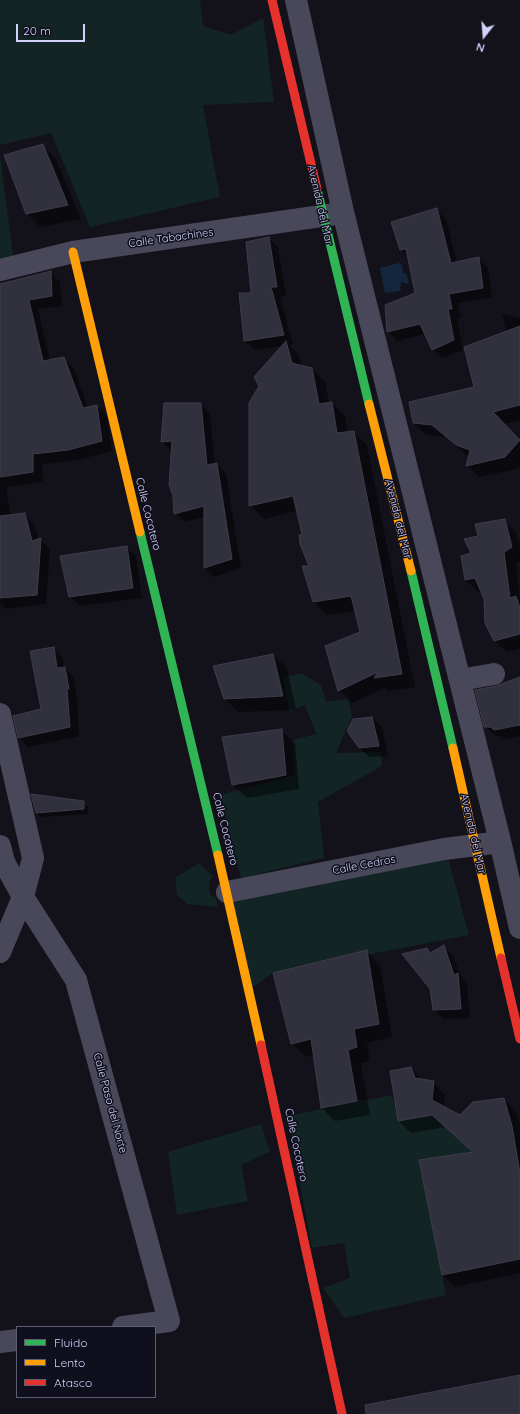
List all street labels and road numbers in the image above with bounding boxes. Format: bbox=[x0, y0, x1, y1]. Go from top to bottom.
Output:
street label: Avenida del Mar bbox=[304, 163, 336, 247]
street label: Calle Tabachines bbox=[128, 226, 214, 250]
street label: Calle Cocotero bbox=[133, 476, 163, 552]
street label: Avenida del Mar bbox=[382, 478, 414, 560]
street label: Calle Cocotero bbox=[210, 791, 240, 867]
street label: Avenida del Mar bbox=[457, 792, 489, 876]
street label: Calle Cedros bbox=[331, 852, 397, 878]
street label: Calle Paso del Norte bbox=[90, 1051, 130, 1155]
street label: Calle Cocotero bbox=[282, 1107, 310, 1183]

